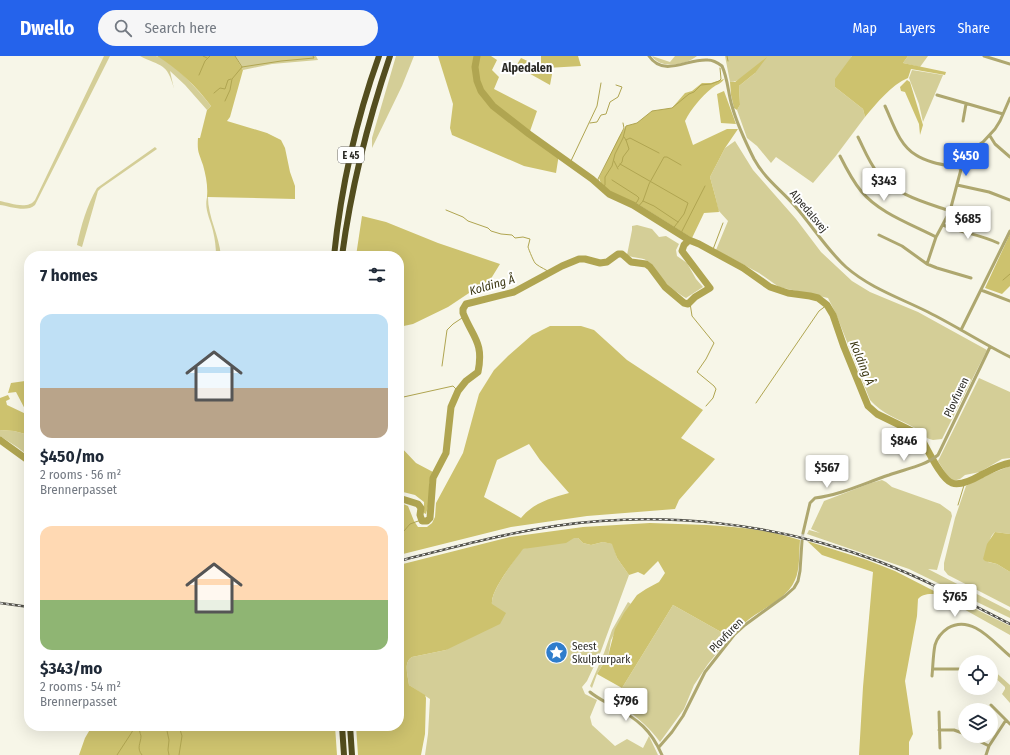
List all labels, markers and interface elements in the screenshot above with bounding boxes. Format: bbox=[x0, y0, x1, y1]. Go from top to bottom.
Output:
search box bbox=[98, 10, 378, 46]
text: Dwello bbox=[20, 17, 74, 40]
icon: search bbox=[112, 17, 134, 39]
text: Search here bbox=[144, 19, 217, 37]
text: Map bbox=[853, 20, 877, 37]
text: Layers bbox=[899, 20, 935, 37]
text: Share bbox=[957, 20, 990, 37]
district label: Alpedalen bbox=[501, 61, 552, 75]
pin: $450 bbox=[942, 143, 990, 177]
road number: E 45 bbox=[338, 147, 364, 163]
text: $450 bbox=[953, 148, 979, 163]
pin: $343 bbox=[860, 168, 908, 202]
text: $343 bbox=[871, 173, 897, 188]
street label: Alpedalsvej bbox=[787, 187, 830, 235]
pin: $685 bbox=[944, 206, 992, 240]
text: $685 bbox=[955, 211, 981, 226]
icon: filters bbox=[366, 264, 388, 286]
text: 7 homes bbox=[40, 265, 98, 286]
water label: Kolding Å bbox=[467, 270, 516, 298]
water label: Kolding Å bbox=[847, 338, 879, 387]
icon: home bbox=[178, 340, 250, 412]
street label: Plovfuren bbox=[941, 375, 972, 419]
pin: $846 bbox=[880, 428, 928, 462]
text: $846 bbox=[891, 433, 917, 448]
text: $450/mo bbox=[40, 446, 104, 467]
pin: $567 bbox=[803, 455, 851, 489]
text: $567 bbox=[815, 460, 839, 475]
text: 2 rooms · 56 m² bbox=[40, 467, 121, 482]
text: Brennerpasset bbox=[40, 482, 117, 497]
icon: home bbox=[178, 552, 250, 624]
pin: $765 bbox=[931, 584, 979, 618]
text: $765 bbox=[943, 589, 967, 604]
street label: Plovfuren bbox=[707, 615, 746, 655]
place icon: Seest Skulpturpark bbox=[543, 639, 569, 665]
place label: Seest Skulpturpark bbox=[572, 640, 631, 666]
map controls bbox=[958, 655, 998, 743]
button: locate bbox=[958, 655, 998, 695]
text: $343/mo bbox=[40, 658, 102, 679]
text: 2 rooms · 54 m² bbox=[40, 679, 121, 694]
pin: $796 bbox=[602, 688, 650, 722]
text: $796 bbox=[613, 693, 639, 708]
text: Brennerpasset bbox=[40, 694, 117, 709]
button: layers bbox=[958, 703, 998, 743]

